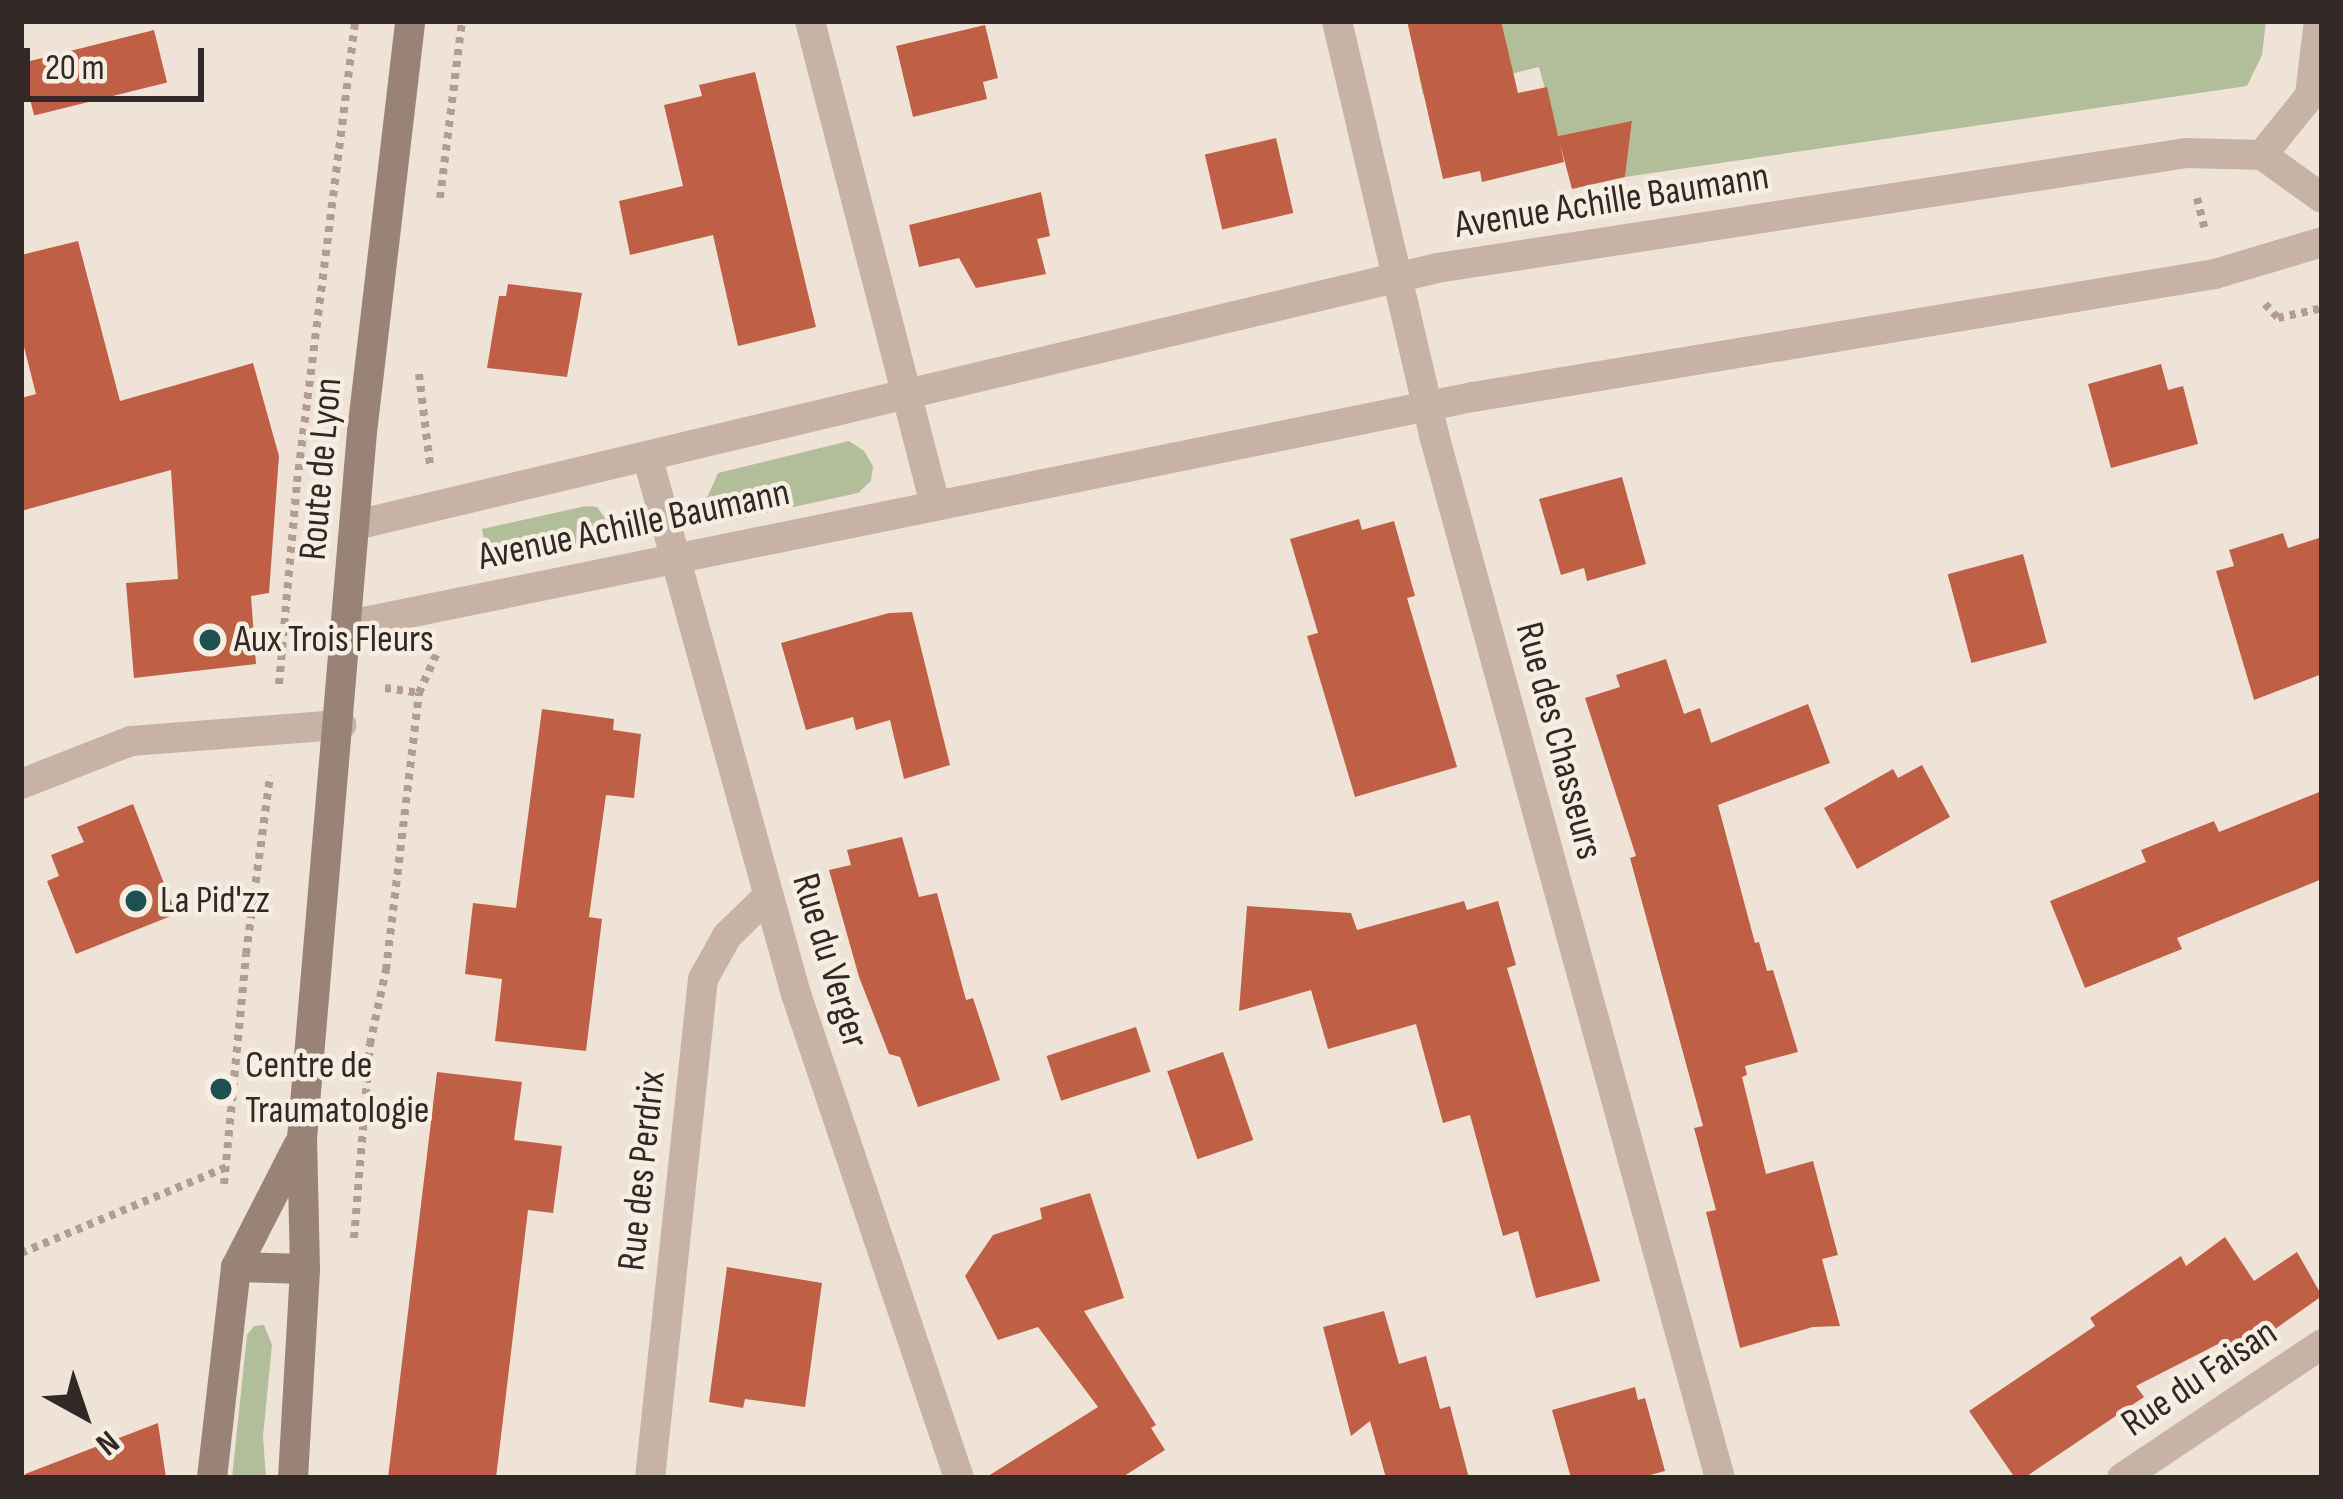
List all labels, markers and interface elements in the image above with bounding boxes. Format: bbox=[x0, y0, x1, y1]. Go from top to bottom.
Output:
scale bar bbox=[30, 24, 210, 98]
text: 20 m bbox=[45, 47, 105, 90]
street label: Avenue Achille Baumann bbox=[1452, 154, 1772, 250]
street label: Route de Lyon bbox=[291, 376, 353, 562]
street label: Avenue Achille Baumann bbox=[474, 470, 794, 582]
place label: Aux Trois Fleurs bbox=[234, 617, 434, 663]
street label: Rue des Chasseurs bbox=[1504, 618, 1612, 864]
marker: Aux Trois Fleurs bbox=[197, 627, 223, 653]
street label: Rue du Verger bbox=[780, 868, 878, 1054]
place label: La Pid'zz bbox=[160, 878, 270, 924]
marker: La Pid'zz bbox=[123, 888, 149, 914]
place label: Centre de Traumatologie bbox=[245, 1044, 429, 1135]
street label: Rue des Perdrix bbox=[609, 1069, 677, 1273]
marker: Centre de Traumatologie bbox=[208, 1076, 234, 1102]
street label: Rue du Faisan bbox=[2114, 1310, 2286, 1448]
north arrow bbox=[24, 1355, 144, 1475]
text: N bbox=[88, 1422, 127, 1464]

